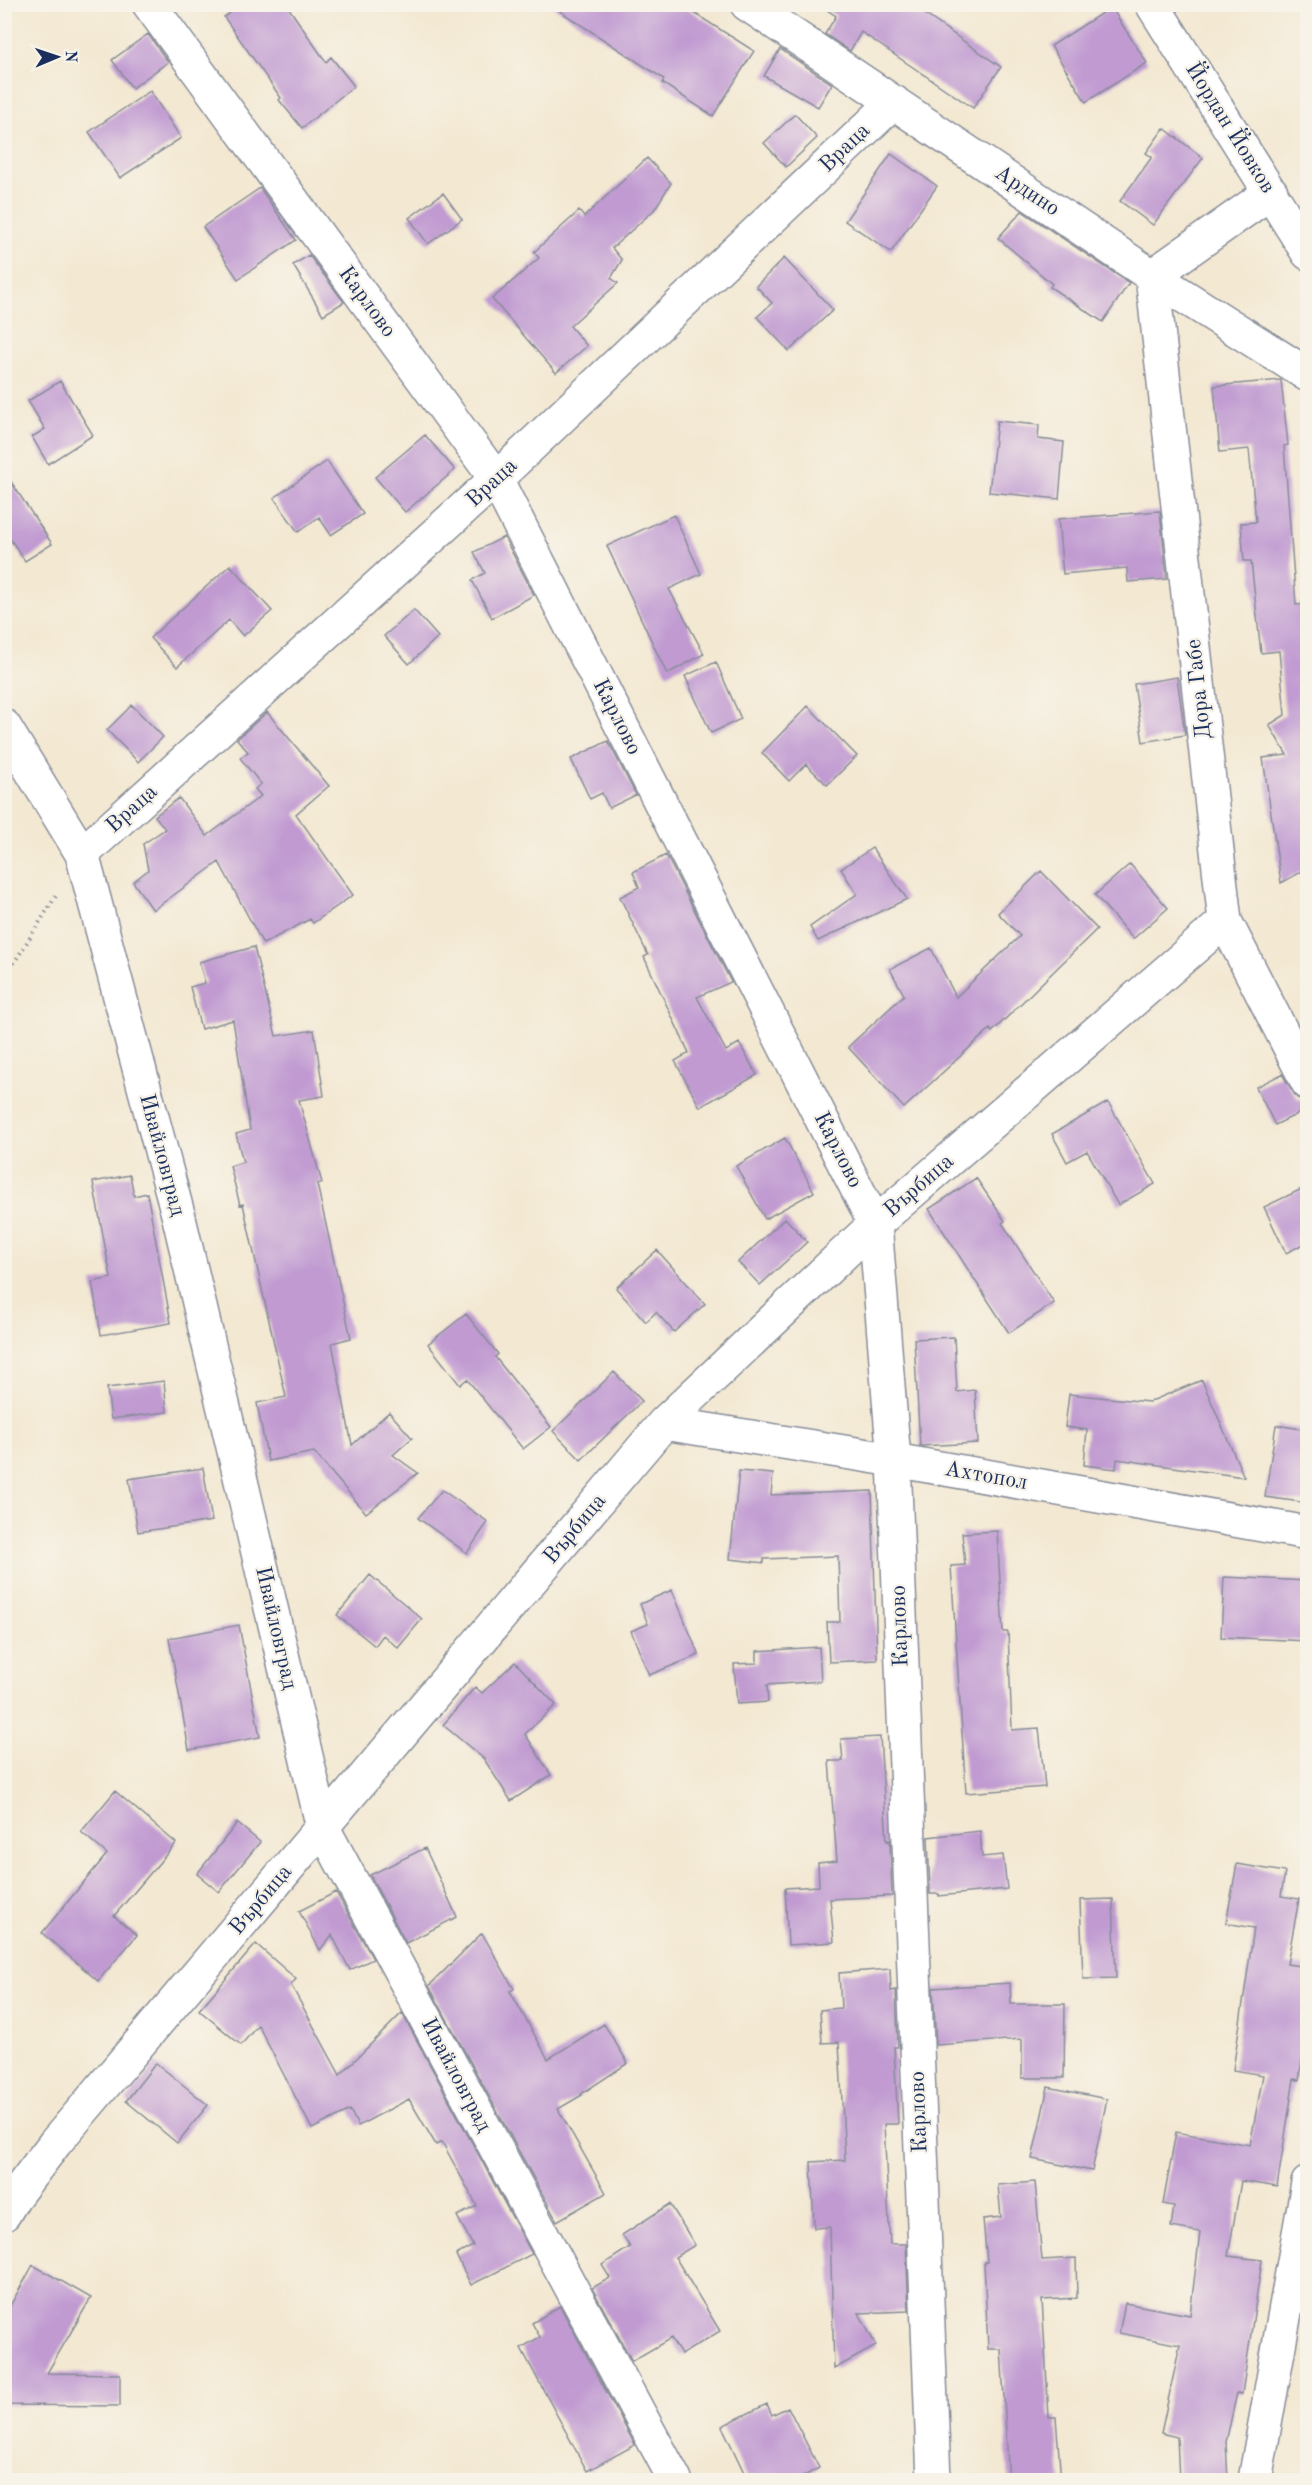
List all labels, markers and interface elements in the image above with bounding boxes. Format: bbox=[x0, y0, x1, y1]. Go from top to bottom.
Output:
north arrow bbox=[27, 27, 87, 87]
text: N bbox=[62, 50, 78, 64]
street label: Йордан Йовков bbox=[1181, 57, 1282, 197]
street label: Враца bbox=[816, 119, 874, 177]
street label: Ардино bbox=[991, 161, 1063, 221]
street label: Карлово bbox=[334, 262, 400, 342]
street label: Враца bbox=[462, 454, 522, 512]
street label: Дора Габе bbox=[1183, 638, 1215, 740]
street label: Карлово bbox=[589, 676, 645, 758]
street label: Враца bbox=[102, 781, 162, 837]
street label: Ивайловград bbox=[135, 1092, 189, 1219]
street label: Карлово bbox=[810, 1109, 866, 1191]
street label: Върбица bbox=[880, 1150, 958, 1222]
street label: Ахтопол bbox=[943, 1458, 1029, 1494]
street label: Върбица bbox=[540, 1490, 610, 1568]
street label: Ивайловград bbox=[251, 1564, 301, 1692]
street label: Карлово bbox=[888, 1585, 912, 1667]
street label: Върбица bbox=[226, 1861, 296, 1939]
street label: Ивайловград bbox=[417, 2014, 495, 2136]
street label: Карлово bbox=[907, 2071, 931, 2153]

